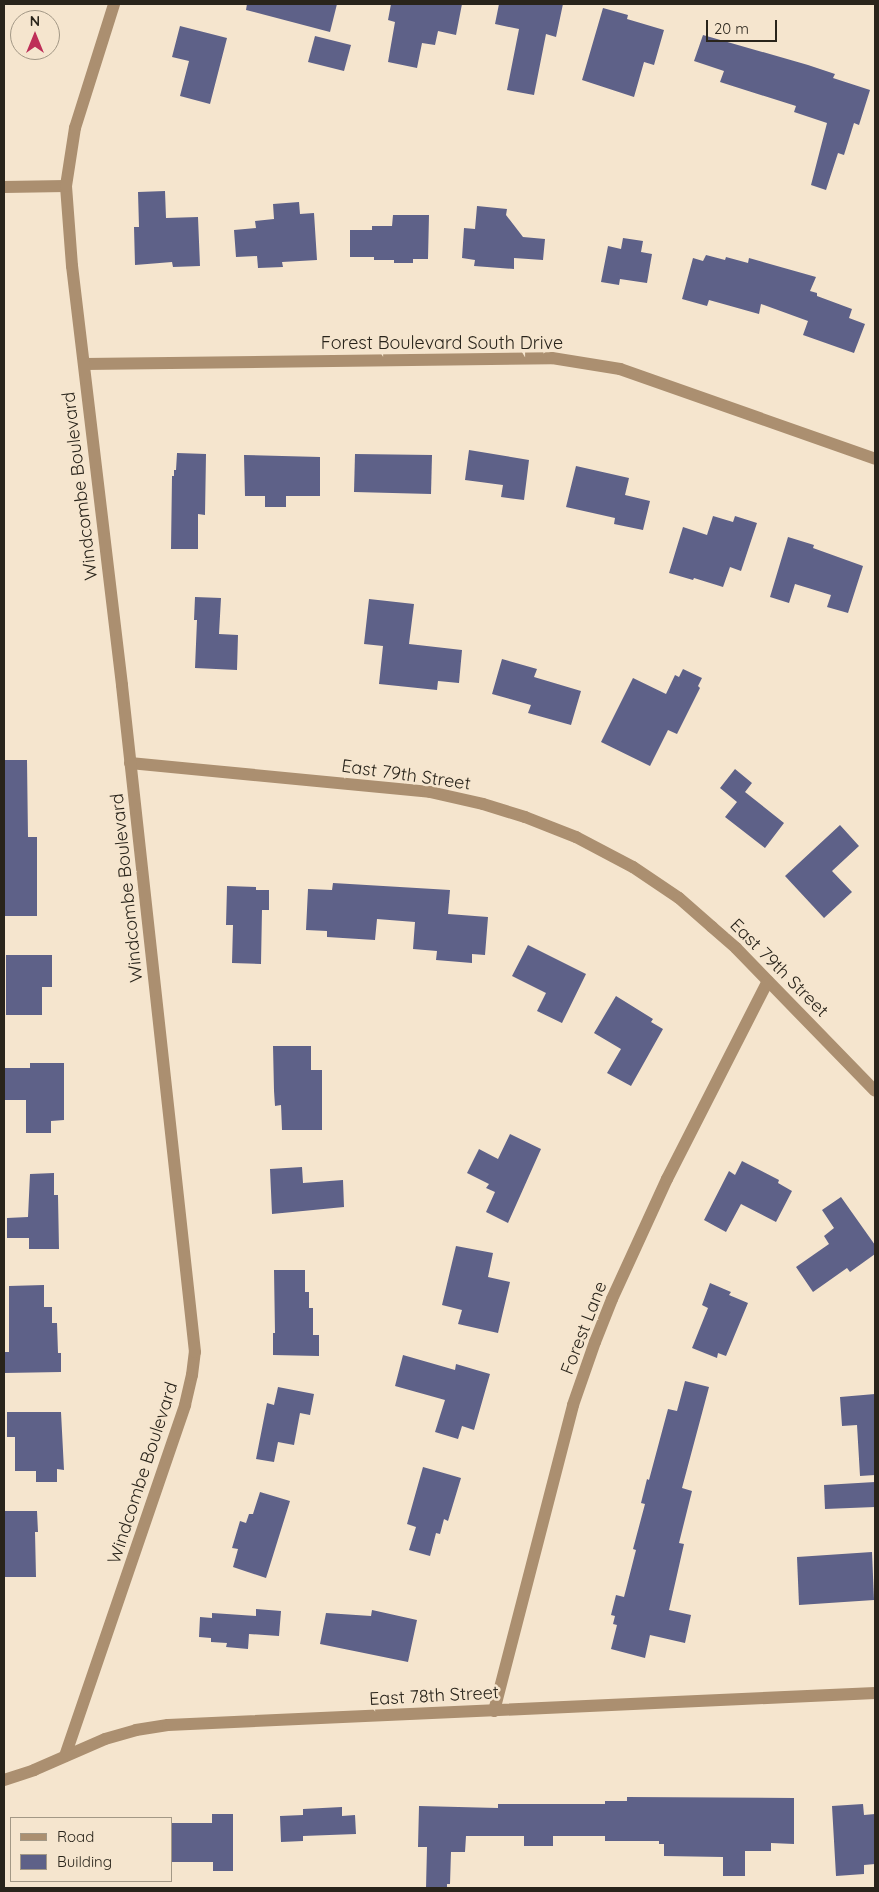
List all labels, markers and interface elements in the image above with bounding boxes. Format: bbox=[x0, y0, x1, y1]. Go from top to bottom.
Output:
north arrow bbox=[10, 10, 60, 60]
scale bar bbox=[709, 10, 780, 42]
text: N bbox=[30, 12, 40, 30]
text: 20 m bbox=[714, 19, 749, 38]
street label: Forest Boulevard South Drive bbox=[321, 332, 563, 354]
street label: Windcombe Boulevard bbox=[58, 390, 102, 582]
street label: East 79th Street bbox=[340, 755, 472, 795]
street label: Windcombe Boulevard bbox=[106, 792, 148, 984]
street label: East 79th Street bbox=[725, 914, 833, 1022]
street label: Forest Lane bbox=[556, 1278, 612, 1378]
street label: Windcombe Boulevard bbox=[103, 1379, 183, 1567]
street label: East 78th Street bbox=[369, 1682, 499, 1710]
legend bbox=[10, 1817, 172, 1882]
text: Road bbox=[57, 1827, 94, 1846]
text: Building bbox=[57, 1852, 112, 1871]

